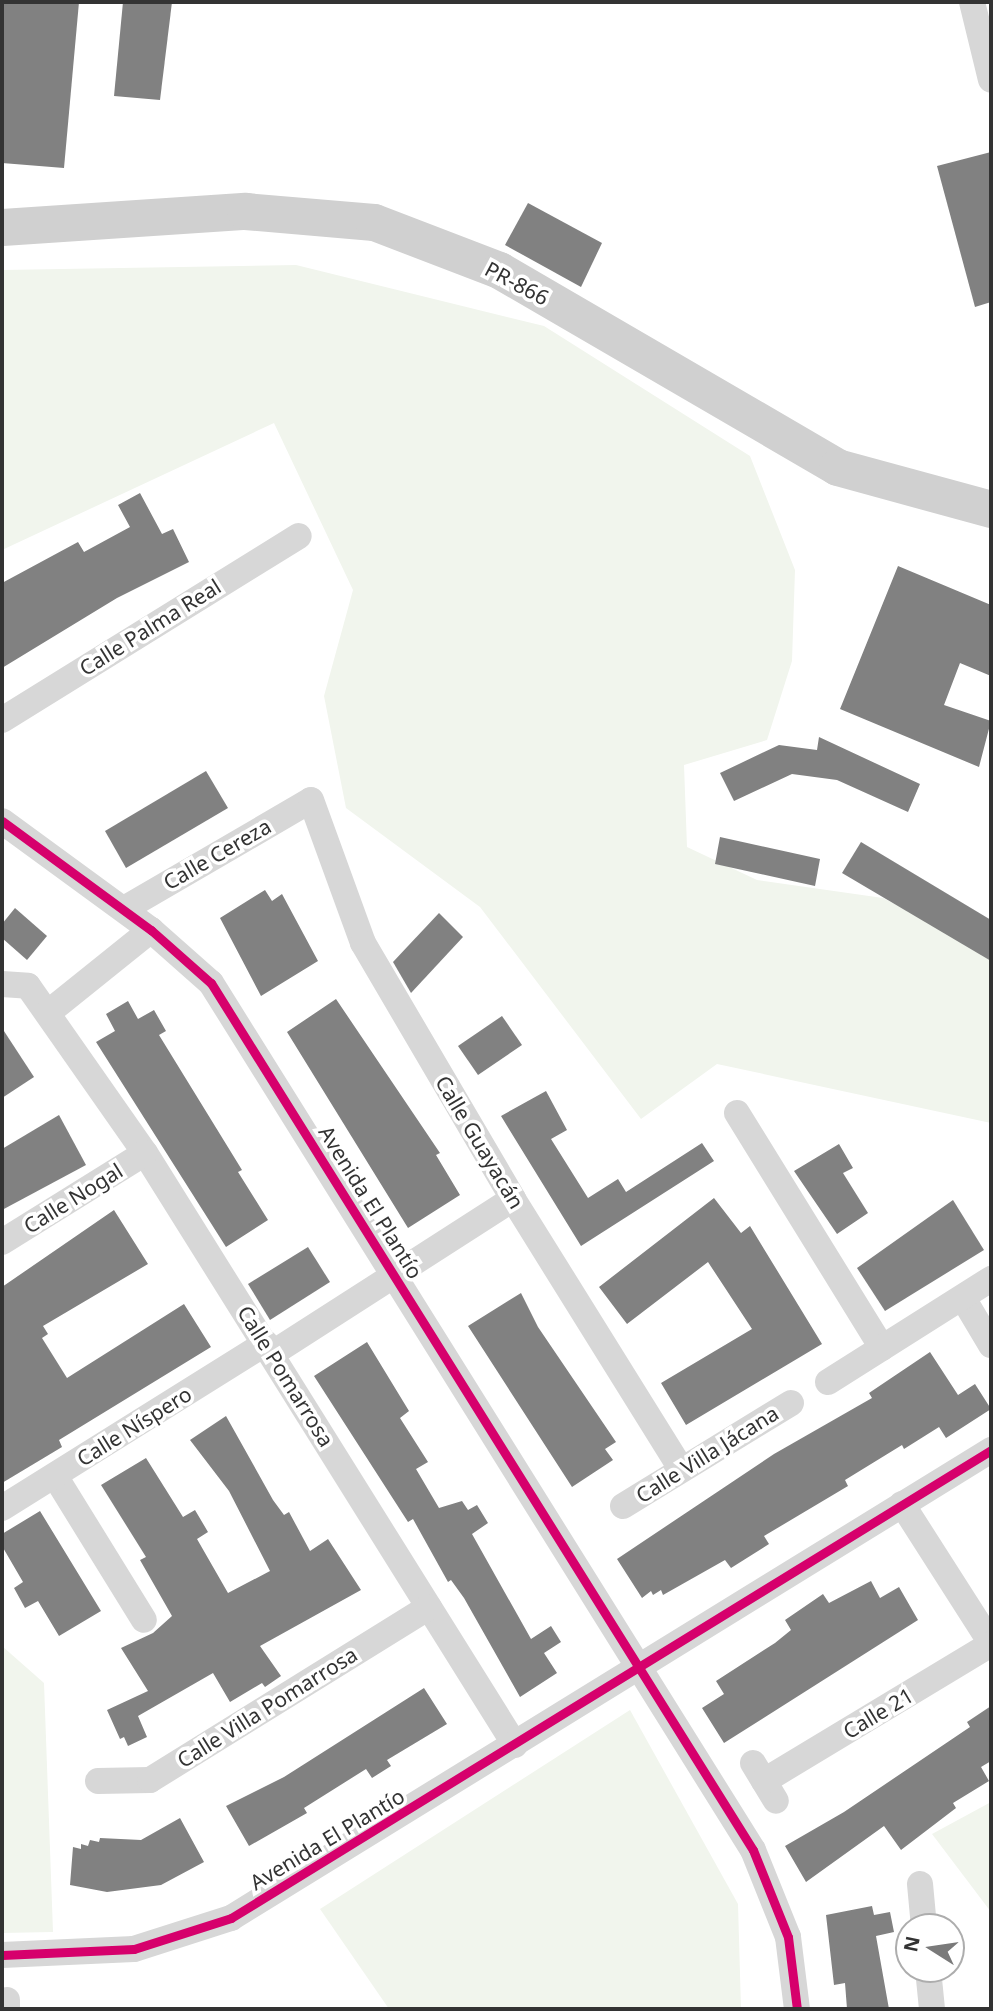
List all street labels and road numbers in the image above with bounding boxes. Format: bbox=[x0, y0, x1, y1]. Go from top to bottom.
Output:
street label: PR-866 bbox=[481, 256, 553, 310]
street label: Calle Palma Real bbox=[75, 573, 225, 681]
street label: Calle Cereza bbox=[159, 813, 275, 895]
street label: Calle Guayacán bbox=[430, 1071, 530, 1213]
street label: Avenida El Plantío bbox=[314, 1121, 428, 1283]
street label: Calle Nogal bbox=[19, 1158, 127, 1238]
street label: Calle Pomarrosa bbox=[233, 1301, 339, 1451]
street label: Calle Níspero bbox=[72, 1381, 196, 1471]
street label: Calle Villa Jácana bbox=[631, 1400, 783, 1508]
street label: Calle Villa Pomarrosa bbox=[172, 1641, 362, 1773]
street label: Calle 21 bbox=[838, 1682, 918, 1744]
street label: Avenida El Plantío bbox=[245, 1783, 409, 1895]

